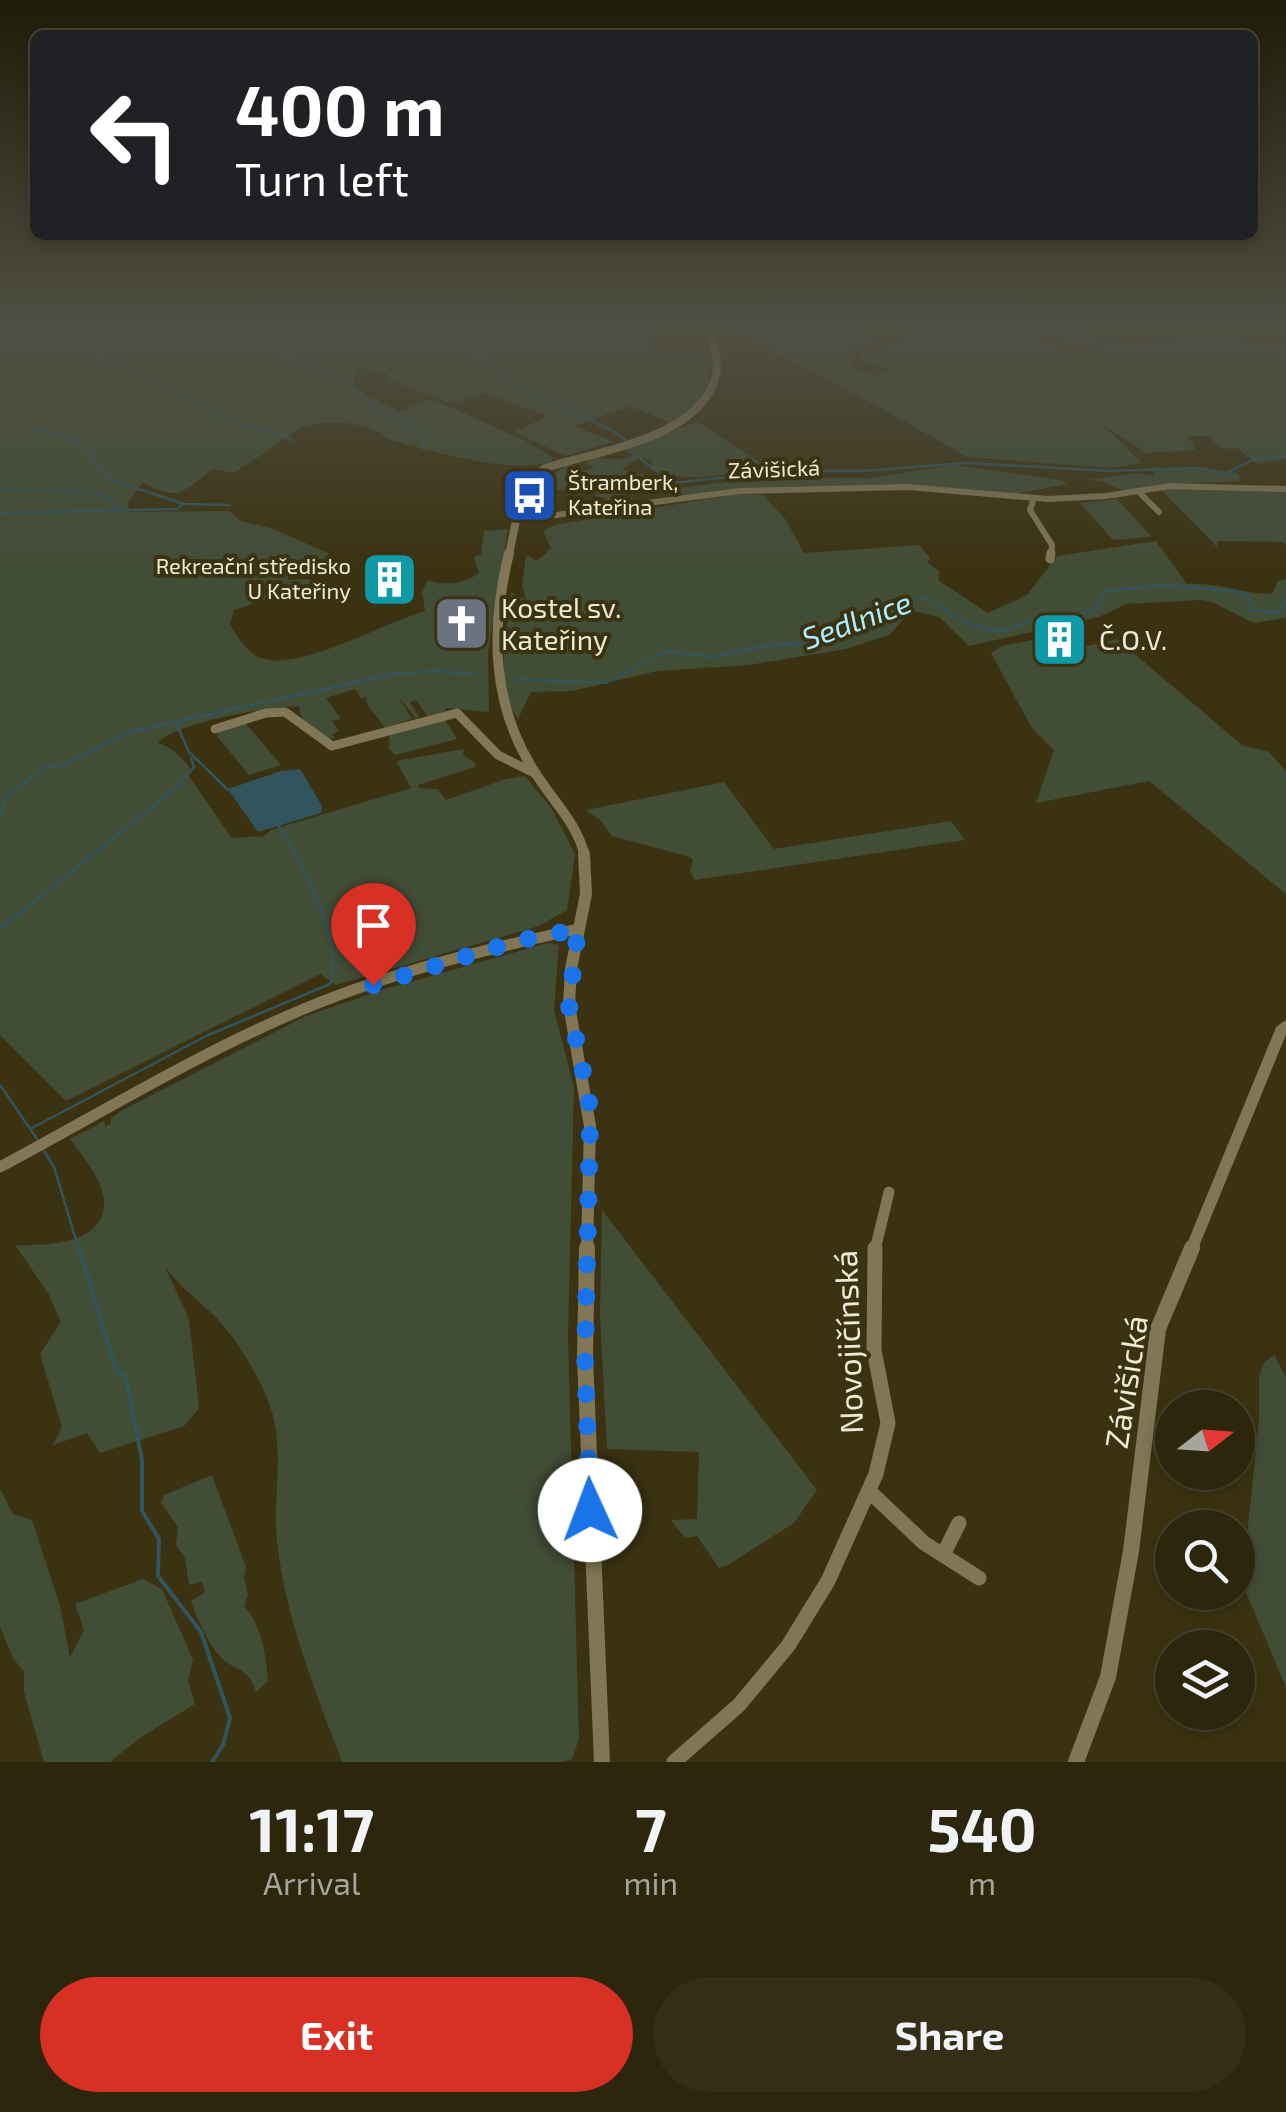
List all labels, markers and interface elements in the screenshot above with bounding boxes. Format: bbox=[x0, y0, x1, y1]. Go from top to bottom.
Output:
text: 400 m bbox=[235, 66, 445, 150]
icon: left bbox=[70, 70, 200, 200]
text: Turn left bbox=[235, 151, 409, 205]
street label: Závišická bbox=[727, 453, 821, 483]
bus stop icon: Štramberk, Kateřina bbox=[499, 465, 559, 525]
place label: Štramberk, Kateřina bbox=[568, 468, 678, 519]
building icon: Rekreační středisko U Kateřiny bbox=[360, 549, 420, 609]
place label: Rekreační středisko U Kateřiny bbox=[156, 552, 351, 603]
water label: Sedlnice bbox=[797, 583, 916, 656]
place label: Kostel sv. Kateřiny bbox=[501, 590, 621, 656]
church icon: Kostel sv. Kateřiny bbox=[432, 594, 492, 654]
building icon: Č.O.V. bbox=[1030, 610, 1090, 670]
place label: Č.O.V. bbox=[1099, 622, 1167, 656]
pin bbox=[331, 883, 416, 986]
icon: arrive bbox=[346, 898, 401, 953]
street label: Novojičínská bbox=[825, 1250, 870, 1435]
street label: Závišická bbox=[1096, 1312, 1154, 1451]
north arrow bbox=[1155, 1390, 1255, 1490]
map controls bbox=[1155, 1390, 1255, 1730]
position arrow bbox=[538, 1458, 642, 1562]
button: search bbox=[1155, 1510, 1255, 1610]
button: layers bbox=[1155, 1630, 1255, 1730]
text: 11:17 bbox=[249, 1792, 374, 1864]
text: 7 bbox=[635, 1792, 667, 1864]
text: 540 bbox=[927, 1792, 1037, 1864]
text: Arrival bbox=[263, 1863, 360, 1901]
text: min bbox=[624, 1863, 678, 1901]
text: m bbox=[968, 1863, 996, 1901]
button: Exit bbox=[40, 1977, 633, 2092]
button: Share bbox=[653, 1977, 1246, 2092]

